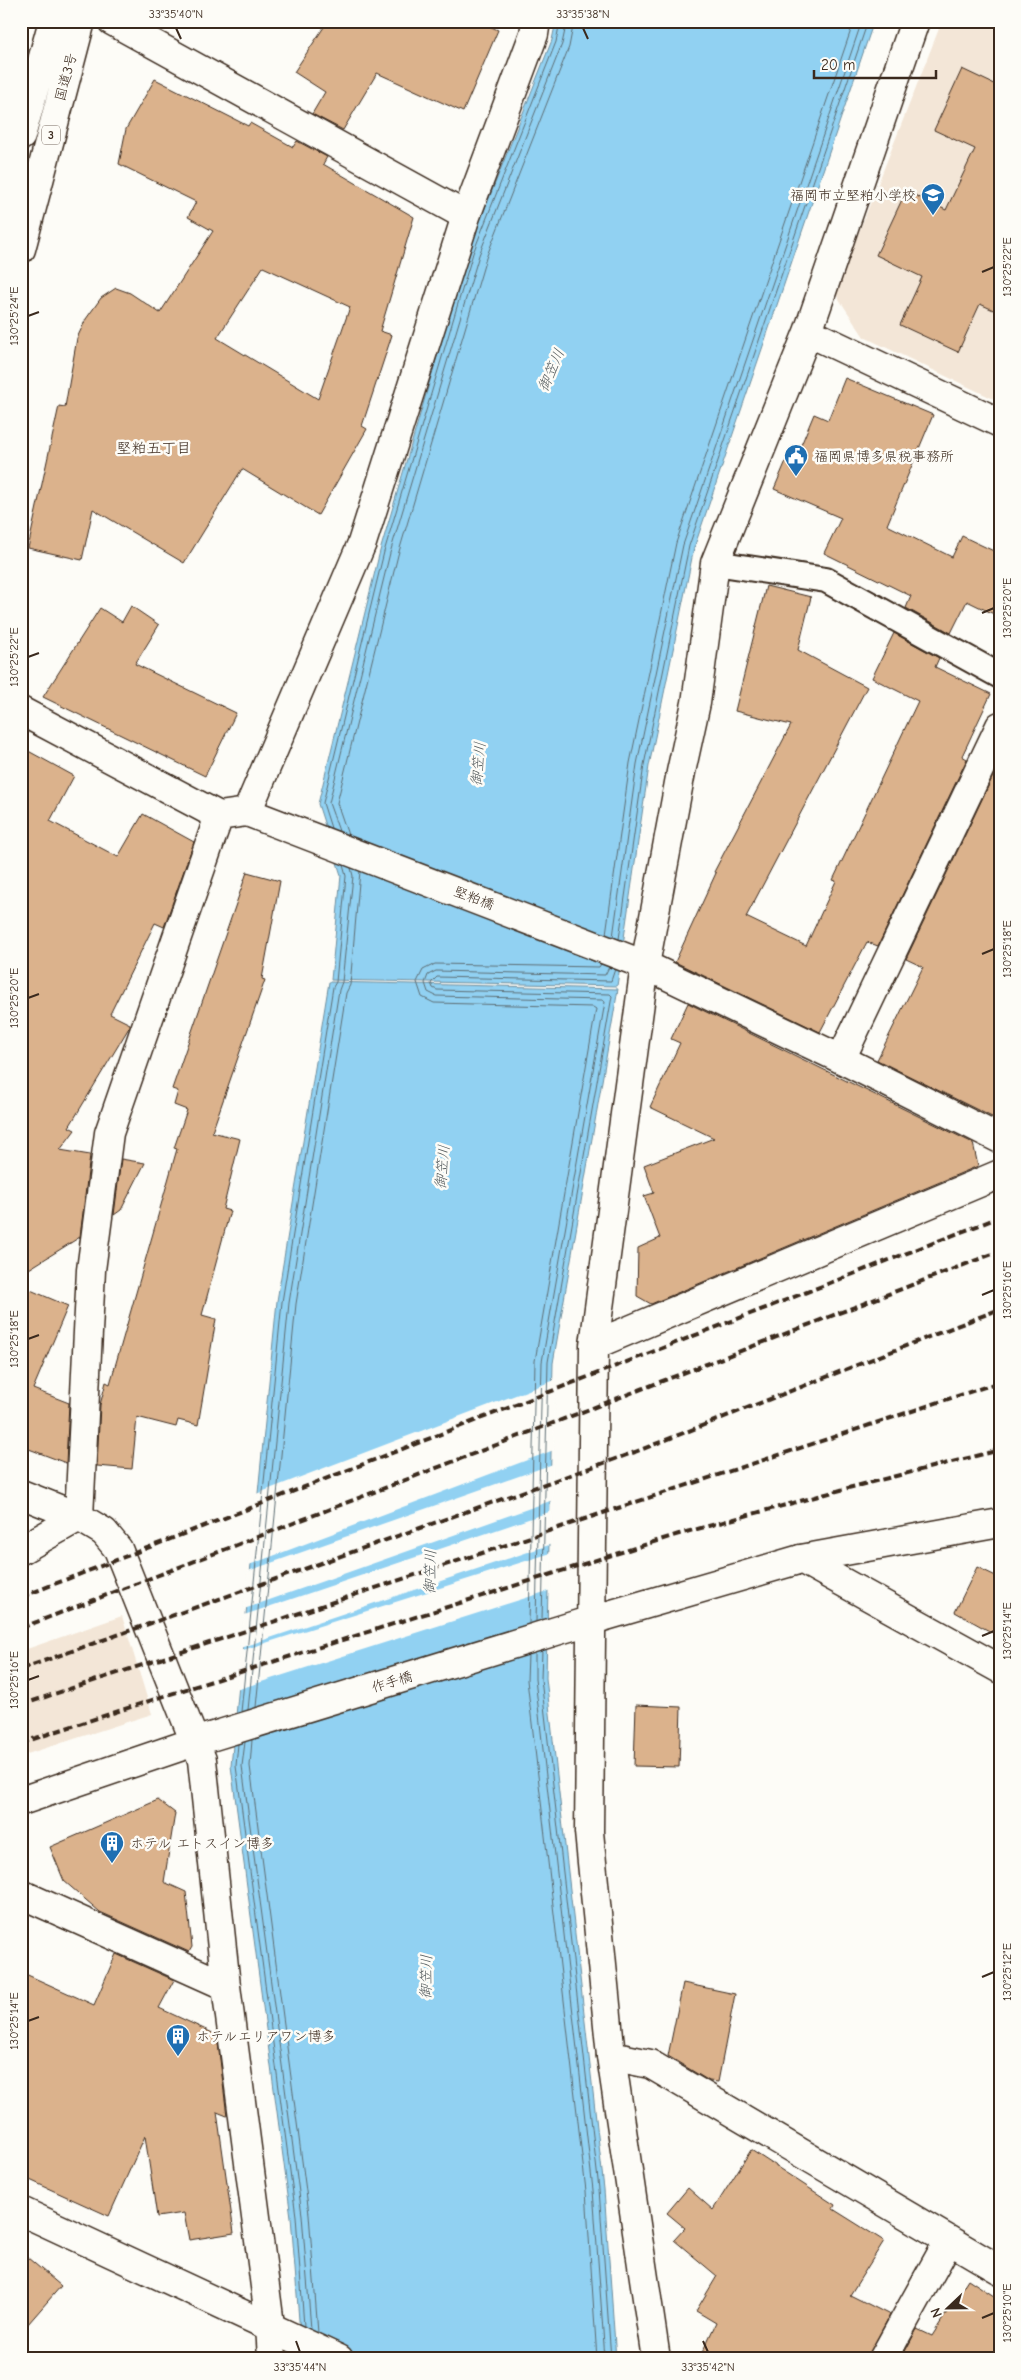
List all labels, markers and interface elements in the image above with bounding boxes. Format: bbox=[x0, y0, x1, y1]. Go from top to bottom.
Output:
text: 33°35'40"N bbox=[149, 7, 203, 21]
text: 33°35'38"N bbox=[556, 7, 610, 21]
scale bar bbox=[814, 48, 936, 80]
street label: 国道3号 bbox=[51, 51, 81, 103]
text: 20 m bbox=[821, 56, 855, 74]
road number: 3 bbox=[42, 126, 60, 144]
school or university icon: 福岡市立堅粕小学校 bbox=[920, 182, 946, 216]
place label: 福岡市立堅粕小学校 bbox=[790, 187, 916, 204]
text: 130°25'22"E bbox=[1000, 237, 1014, 297]
text: 130°25'24"E bbox=[7, 287, 21, 345]
water label: 御笠川 bbox=[534, 346, 568, 394]
district label: 堅粕五丁目 bbox=[116, 439, 192, 457]
public building icon: 福岡県博多県税事務所 bbox=[783, 443, 809, 477]
place label: 福岡県博多県税事務所 bbox=[814, 448, 954, 465]
text: 130°25'20"E bbox=[1000, 578, 1014, 638]
text: 130°25'22"E bbox=[7, 627, 21, 687]
water label: 御笠川 bbox=[467, 741, 489, 787]
street label: 堅粕橋 bbox=[451, 883, 497, 913]
text: 130°25'18"E bbox=[1000, 920, 1014, 978]
text: 130°25'20"E bbox=[7, 968, 21, 1028]
water label: 御笠川 bbox=[431, 1144, 453, 1190]
text: 130°25'16"E bbox=[1000, 1261, 1014, 1319]
text: 130°25'18"E bbox=[7, 1310, 21, 1368]
water label: 御笠川 bbox=[421, 1549, 439, 1595]
text: 130°25'14"E bbox=[1000, 1602, 1014, 1660]
text: 130°25'16"E bbox=[7, 1651, 21, 1709]
street label: 作手橋 bbox=[369, 1668, 415, 1696]
building icon: ホテル エトスイン博多 bbox=[99, 1830, 125, 1864]
place label: ホテル エトスイン博多 bbox=[130, 1835, 274, 1852]
text: 130°25'12"E bbox=[1000, 1943, 1014, 2001]
water label: 御笠川 bbox=[417, 1954, 435, 2000]
text: 130°25'14"E bbox=[7, 1992, 21, 2050]
building icon: ホテルエリアワン博多 bbox=[165, 2023, 191, 2057]
place label: ホテルエリアワン博多 bbox=[196, 2028, 335, 2045]
north arrow bbox=[924, 2282, 974, 2332]
text: 130°25'10"E bbox=[1000, 2284, 1014, 2342]
text: N bbox=[927, 2305, 946, 2320]
text: 33°35'44"N bbox=[274, 2360, 326, 2374]
text: 33°35'42"N bbox=[681, 2360, 735, 2374]

